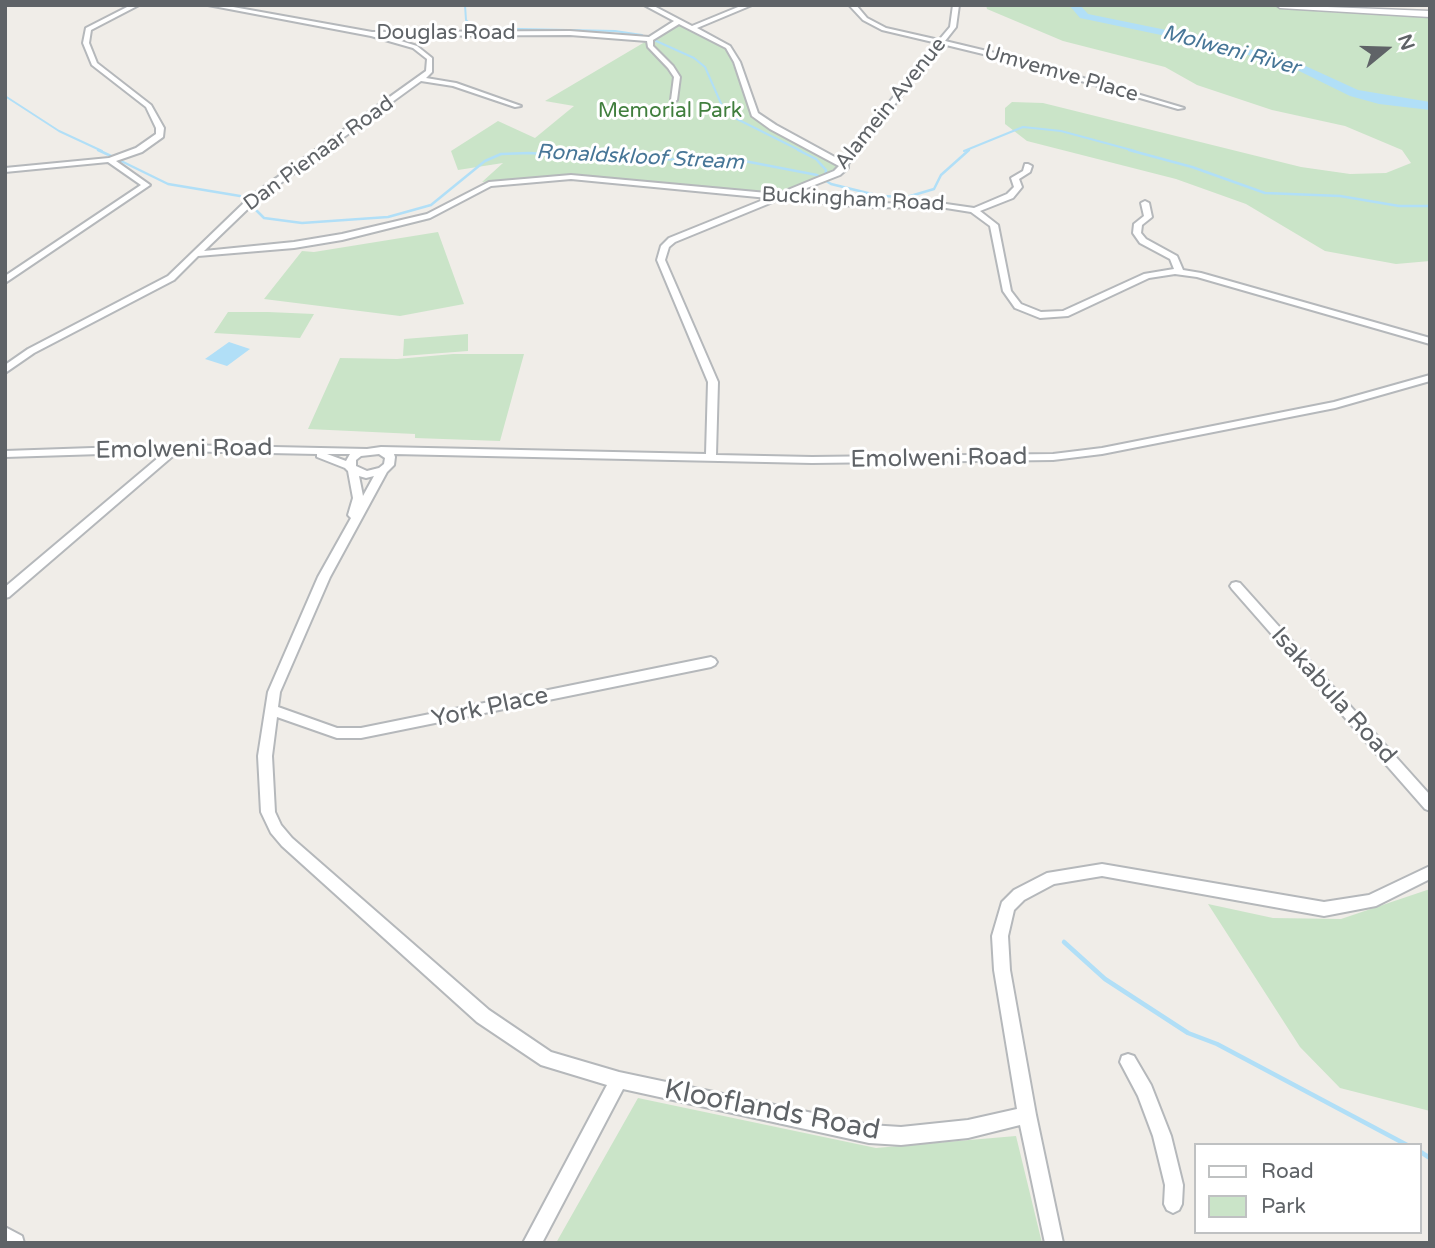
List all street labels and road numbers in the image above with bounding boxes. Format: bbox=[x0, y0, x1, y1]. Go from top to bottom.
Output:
street label: Douglas Road bbox=[376, 20, 516, 46]
street label: Alamein Avenue bbox=[830, 33, 952, 175]
street label: Umvemve Place bbox=[981, 40, 1141, 108]
street label: Dan Pienaar Road bbox=[239, 91, 399, 217]
street label: Buckingham Road bbox=[761, 183, 945, 217]
street label: Emolweni Road bbox=[95, 434, 273, 466]
street label: Emolweni Road bbox=[850, 443, 1028, 475]
street label: Isakabula Road bbox=[1264, 622, 1402, 770]
street label: York Place bbox=[429, 682, 551, 734]
street label: Klooflands Road bbox=[661, 1074, 883, 1148]

